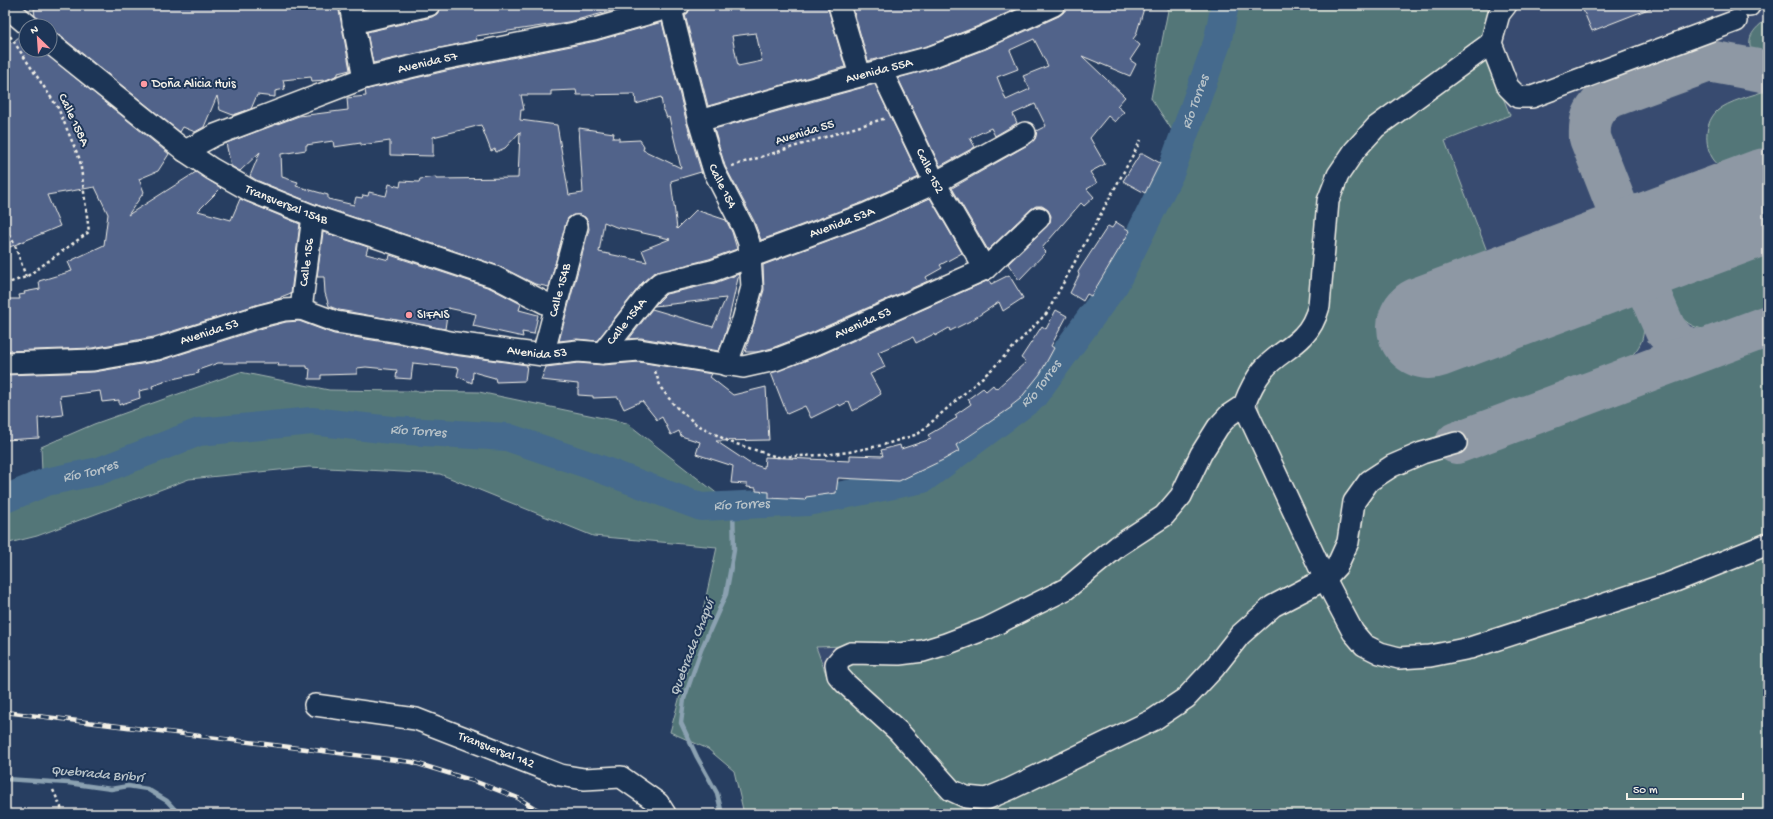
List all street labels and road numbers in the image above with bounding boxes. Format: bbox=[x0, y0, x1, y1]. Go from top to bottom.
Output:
street label: Avenida 57 bbox=[396, 49, 460, 77]
street label: Avenida 55A bbox=[844, 54, 915, 87]
street label: Calle 158A bbox=[54, 91, 92, 150]
street label: Avenida 55 bbox=[774, 117, 836, 149]
street label: Calle 152 bbox=[912, 146, 947, 197]
street label: Calle 154 bbox=[705, 162, 740, 211]
street label: Transversal 154B bbox=[241, 181, 330, 228]
street label: Avenida 53A bbox=[807, 203, 878, 242]
street label: Calle 156 bbox=[296, 237, 318, 287]
street label: Calle 154B bbox=[546, 262, 574, 319]
street label: Calle 154A bbox=[604, 294, 651, 348]
street label: Avenida 53 bbox=[832, 304, 894, 342]
street label: Avenida 53 bbox=[178, 316, 241, 349]
street label: Avenida 53 bbox=[506, 343, 568, 363]
street label: Transversal 142 bbox=[455, 728, 537, 772]

